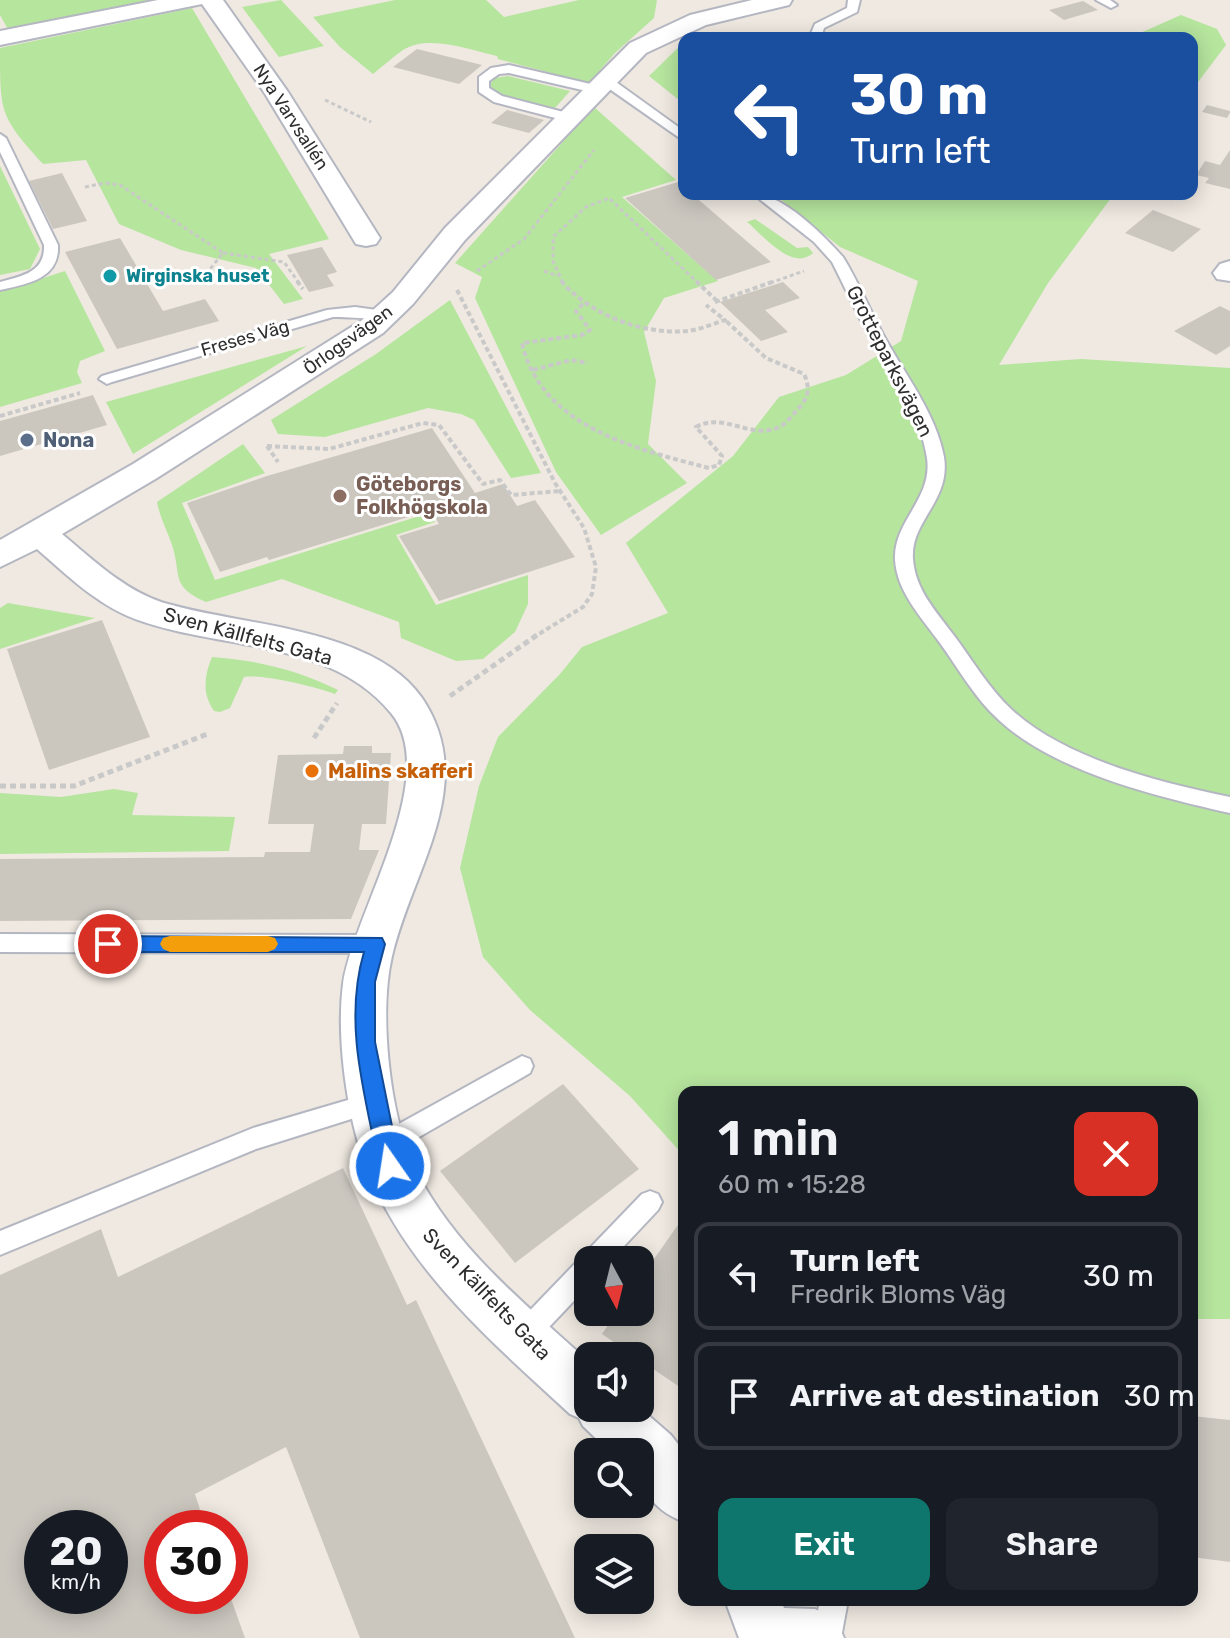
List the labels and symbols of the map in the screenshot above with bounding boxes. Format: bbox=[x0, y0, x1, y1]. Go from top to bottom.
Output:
street label: Nya Varvsallén bbox=[249, 60, 333, 174]
place label: Wirginska huset bbox=[126, 265, 269, 287]
marker: Wirginska huset bbox=[101, 267, 119, 285]
street label: Grotteparksvägen bbox=[841, 281, 939, 441]
street label: Örlogsvägen bbox=[299, 300, 397, 380]
street label: Freses Väg bbox=[198, 315, 292, 361]
place label: Nona bbox=[43, 428, 94, 452]
marker: Nona bbox=[18, 431, 36, 449]
place label: Göteborgs Folkhögskola bbox=[356, 472, 488, 519]
marker: Göteborgs Folkhögskola bbox=[331, 487, 349, 505]
street label: Sven Källfelts Gata bbox=[161, 602, 335, 670]
place label: Malins skafferi bbox=[328, 759, 473, 783]
marker: Malins skafferi bbox=[303, 762, 321, 780]
pin bbox=[74, 910, 142, 978]
position arrow bbox=[348, 1124, 432, 1208]
street label: Sven Källfelts Gata bbox=[418, 1223, 556, 1365]
north arrow bbox=[574, 1246, 654, 1326]
speed limit sign: 30 bbox=[144, 1510, 248, 1614]

